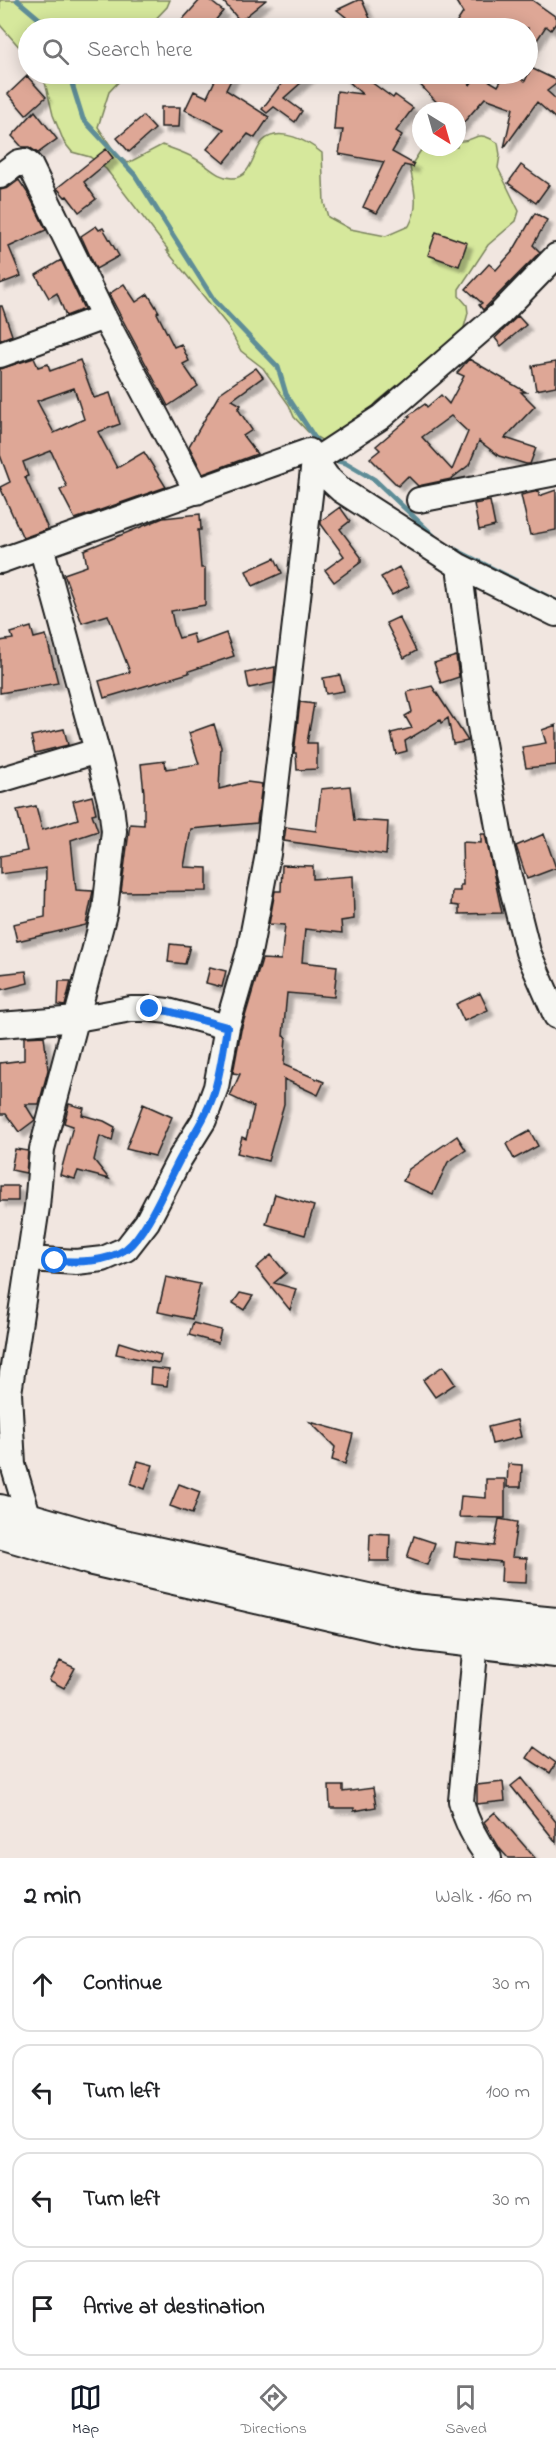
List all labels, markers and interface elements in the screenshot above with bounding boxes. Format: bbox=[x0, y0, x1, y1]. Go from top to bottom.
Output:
search box bbox=[18, 18, 538, 84]
icon: search bbox=[39, 35, 72, 68]
text: Search here bbox=[87, 35, 192, 67]
north arrow bbox=[412, 102, 466, 156]
route end bbox=[136, 995, 162, 1021]
route start bbox=[41, 1247, 67, 1273]
text: 2 min bbox=[24, 1878, 81, 1916]
text: Walk · 160 m bbox=[435, 1883, 532, 1912]
icon: ahead bbox=[26, 1968, 59, 2001]
text: Continue bbox=[83, 1968, 162, 2000]
text: 30 m bbox=[493, 1970, 530, 1999]
icon: left bbox=[26, 2076, 59, 2109]
text: Turn left bbox=[83, 2076, 160, 2108]
text: 100 m bbox=[486, 2078, 530, 2107]
icon: left bbox=[26, 2184, 59, 2217]
text: Turn left bbox=[83, 2184, 160, 2216]
text: 30 m bbox=[493, 2186, 530, 2215]
icon: arrive bbox=[26, 2292, 59, 2325]
text: Arrive at destination bbox=[83, 2292, 265, 2324]
tab: Map bbox=[69, 2381, 102, 2441]
tab: Directions bbox=[240, 2381, 307, 2441]
tab: Saved bbox=[445, 2381, 487, 2441]

